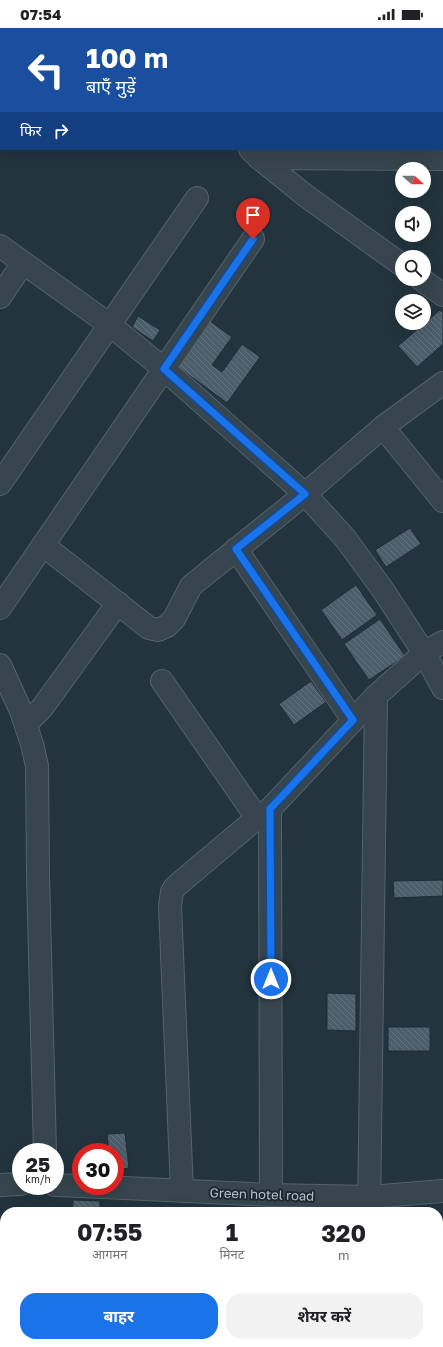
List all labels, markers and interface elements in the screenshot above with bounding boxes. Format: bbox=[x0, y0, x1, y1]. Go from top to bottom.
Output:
text: 07:54 bbox=[20, 5, 61, 23]
text: 100 m bbox=[86, 41, 168, 74]
icon: left bbox=[20, 44, 72, 96]
text: बाएँ मुड़ें bbox=[86, 75, 136, 97]
icon: right bbox=[50, 120, 72, 142]
text: फिर bbox=[20, 121, 42, 139]
north arrow bbox=[395, 162, 431, 198]
map controls bbox=[395, 162, 431, 330]
pin bbox=[236, 198, 270, 239]
icon: arrive bbox=[242, 204, 264, 226]
button: sound bbox=[395, 206, 431, 242]
button: search bbox=[395, 250, 431, 286]
button: layers bbox=[395, 294, 431, 330]
position arrow bbox=[250, 958, 292, 1000]
speed limit sign: 30 bbox=[72, 1143, 124, 1195]
text: 25 bbox=[26, 1152, 50, 1176]
text: km/h bbox=[25, 1173, 51, 1185]
street label: Green hotel road bbox=[210, 1184, 314, 1204]
text: 07:55 bbox=[77, 1217, 143, 1246]
text: 1 bbox=[226, 1217, 238, 1246]
text: 320 bbox=[321, 1218, 366, 1247]
text: आगमन bbox=[92, 1246, 128, 1262]
text: मिनट bbox=[219, 1246, 244, 1262]
text: m bbox=[338, 1247, 349, 1263]
button: बाहर bbox=[20, 1293, 218, 1339]
button: शेयर करें bbox=[226, 1293, 423, 1339]

